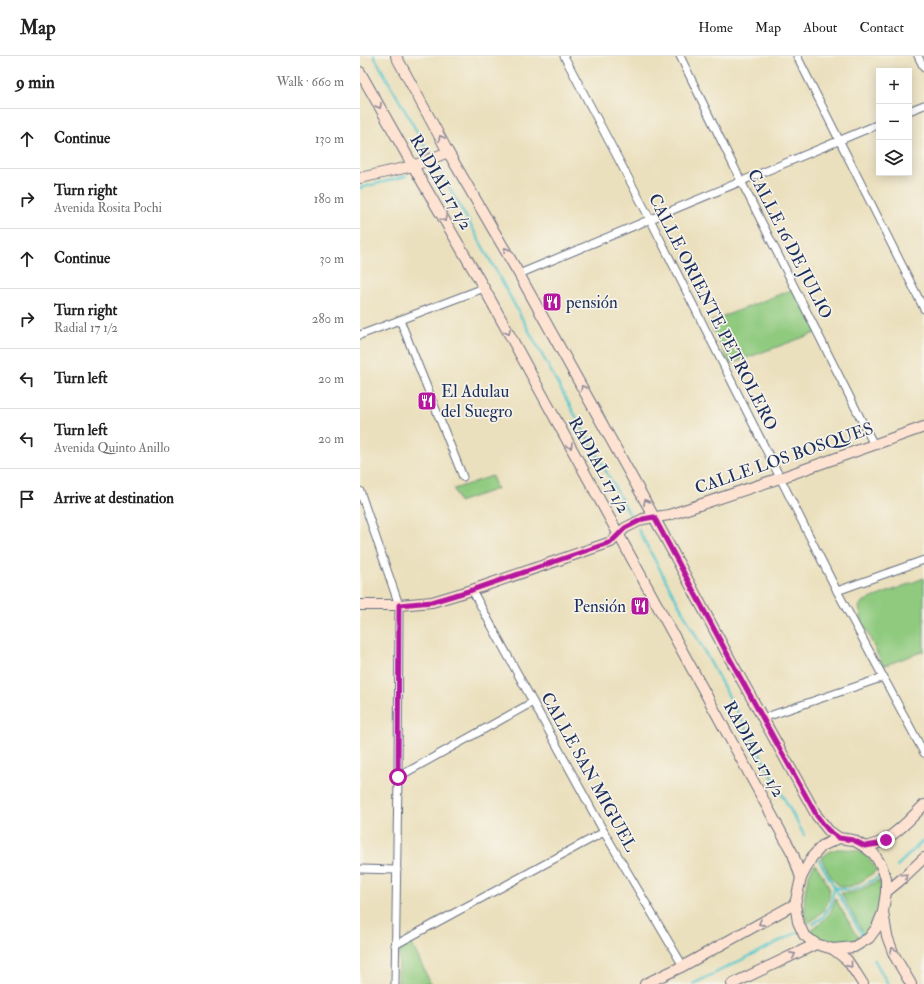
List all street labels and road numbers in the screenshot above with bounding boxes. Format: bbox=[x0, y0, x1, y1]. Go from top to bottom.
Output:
street label: RADIAL 17 1/2 bbox=[405, 131, 477, 234]
street label: CALLE 16 DE JULIO bbox=[742, 166, 837, 323]
street label: CALLE ORIENTE PETROLERO bbox=[644, 190, 782, 434]
street label: RADIAL 17 1/2 bbox=[564, 413, 634, 517]
street label: CALLE LOS BOSQUES bbox=[692, 418, 876, 498]
street label: CALLE SAN MIGUEL bbox=[536, 689, 642, 856]
street label: RADIAL 17 1/2 bbox=[719, 697, 789, 801]

